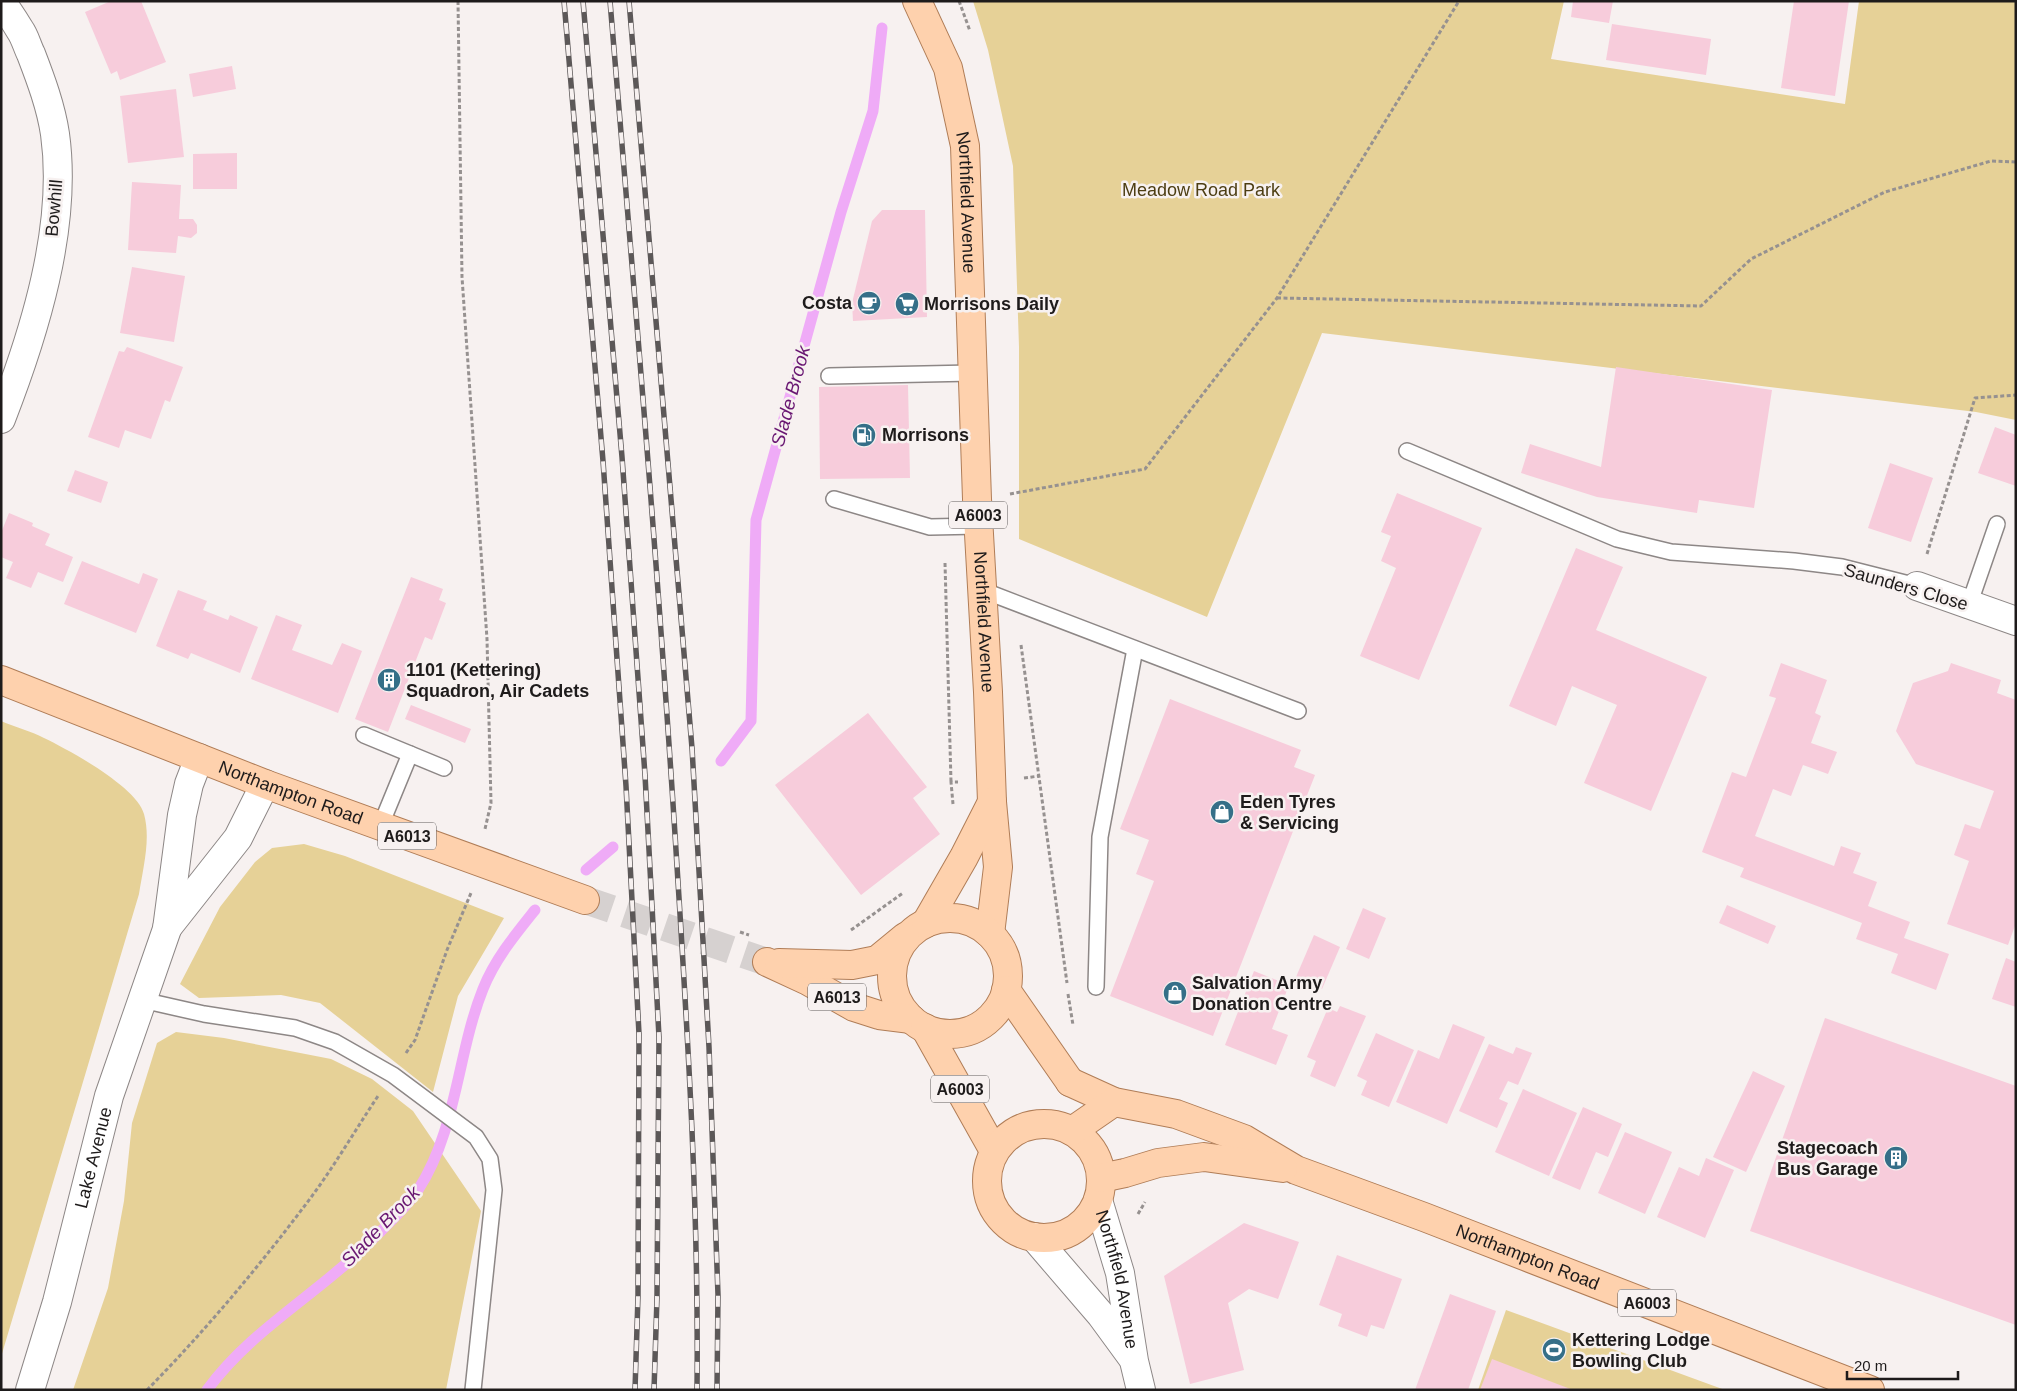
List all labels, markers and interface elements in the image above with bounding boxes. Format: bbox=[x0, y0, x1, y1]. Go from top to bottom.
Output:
street label: Northfield Avenue bbox=[952, 130, 979, 274]
street label: Bowhill bbox=[42, 179, 66, 237]
park label: Meadow Road Park bbox=[1122, 180, 1281, 200]
cafe icon: Costa bbox=[856, 290, 882, 316]
supermarket icon: Morrisons Daily bbox=[894, 291, 920, 317]
place label: Costa bbox=[802, 293, 853, 313]
place label: Morrisons Daily bbox=[924, 294, 1059, 314]
water label: Slade Brook bbox=[767, 342, 814, 449]
fuel station icon: Morrisons bbox=[851, 422, 877, 448]
place label: Morrisons bbox=[882, 425, 969, 445]
road number: A6003 bbox=[949, 502, 1007, 528]
street label: Northfield Avenue bbox=[970, 551, 998, 693]
street label: Saunders Close bbox=[1842, 560, 1970, 614]
place label: 1101 (Kettering) Squadron, Air Cadets bbox=[406, 660, 589, 701]
building icon: 1101 (Kettering) Squadron, Air Cadets bbox=[376, 667, 402, 693]
street label: Northampton Road bbox=[216, 757, 366, 829]
place label: Eden Tyres & Servicing bbox=[1240, 792, 1339, 833]
shop icon: Eden Tyres & Servicing bbox=[1209, 799, 1235, 825]
road number: A6013 bbox=[378, 822, 436, 849]
place label: Salvation Army Donation Centre bbox=[1192, 973, 1332, 1014]
shop icon: Salvation Army Donation Centre bbox=[1162, 980, 1188, 1006]
road number: A6013 bbox=[808, 984, 866, 1010]
road number: A6003 bbox=[931, 1076, 989, 1102]
street label: Lake Avenue bbox=[71, 1105, 116, 1210]
place label: Stagecoach Bus Garage bbox=[1777, 1138, 1878, 1179]
building icon: Stagecoach Bus Garage bbox=[1883, 1145, 1909, 1171]
water label: Slade Brook bbox=[337, 1181, 425, 1271]
street label: Northfield Avenue bbox=[1092, 1208, 1142, 1350]
street label: Northampton Road bbox=[1453, 1220, 1602, 1294]
road number: A6003 bbox=[1618, 1290, 1676, 1316]
place label: Kettering Lodge Bowling Club bbox=[1572, 1330, 1710, 1371]
sports icon: Kettering Lodge Bowling Club bbox=[1541, 1337, 1567, 1363]
scale bar bbox=[1847, 1348, 1958, 1380]
text: 20 m bbox=[1854, 1357, 1887, 1374]

